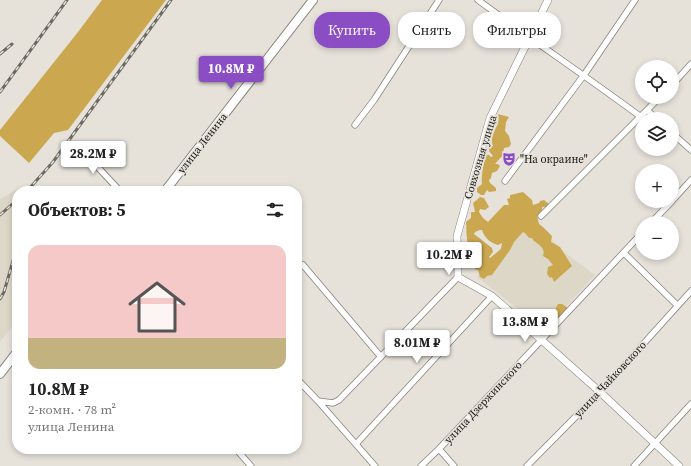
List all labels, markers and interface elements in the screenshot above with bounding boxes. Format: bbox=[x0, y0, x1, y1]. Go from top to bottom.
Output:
chip: Купить bbox=[314, 12, 390, 48]
chip: Снять bbox=[398, 12, 465, 48]
chip: Фильтры bbox=[473, 12, 561, 48]
pin: 10.8M ₽ bbox=[194, 56, 268, 90]
text: 10.8M ₽ bbox=[208, 60, 254, 77]
map controls bbox=[635, 60, 679, 260]
button: locate bbox=[635, 60, 679, 104]
street label: улица Ленина bbox=[174, 110, 231, 177]
button: layers bbox=[635, 112, 679, 156]
street label: Совхозная улица bbox=[461, 113, 500, 201]
pin: 28.2M ₽ bbox=[56, 141, 130, 175]
text: 28.2M ₽ bbox=[70, 145, 116, 162]
theatre icon: "На окраине" bbox=[501, 151, 517, 167]
place label: "На окраине" bbox=[520, 152, 588, 167]
button: + bbox=[635, 164, 679, 208]
text: Объектов: 5 bbox=[28, 198, 126, 222]
icon: filters bbox=[264, 199, 286, 221]
button: − bbox=[635, 216, 679, 260]
pin: 10.2M ₽ bbox=[412, 242, 486, 276]
text: 10.2M ₽ bbox=[426, 246, 472, 263]
icon: home bbox=[121, 271, 193, 343]
pin: 13.8M ₽ bbox=[488, 309, 562, 343]
text: 13.8M ₽ bbox=[502, 313, 548, 330]
pin: 8.01M ₽ bbox=[380, 330, 454, 364]
text: 8.01M ₽ bbox=[394, 334, 440, 351]
street label: улица Чайковского bbox=[571, 338, 650, 421]
street label: улица Дзержинского bbox=[441, 358, 526, 447]
text: 10.8M ₽ bbox=[28, 377, 89, 401]
text: 2-комн. · 78 m² bbox=[28, 401, 116, 418]
text: улица Ленина bbox=[28, 418, 114, 435]

